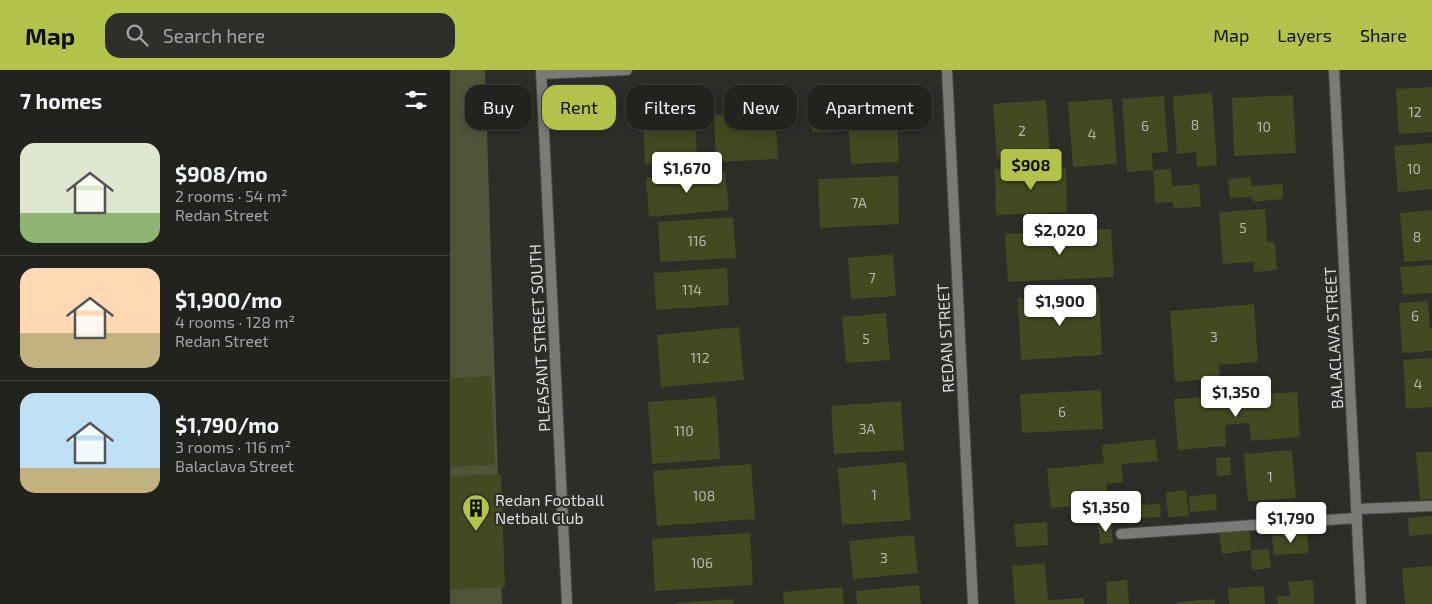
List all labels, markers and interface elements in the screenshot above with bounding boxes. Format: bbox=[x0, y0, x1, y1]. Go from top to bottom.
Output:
search box bbox=[105, 13, 455, 58]
text: Map bbox=[25, 21, 75, 50]
icon: search bbox=[123, 21, 151, 49]
text: Search here bbox=[163, 24, 265, 47]
text: Map bbox=[1213, 24, 1249, 46]
text: Layers bbox=[1277, 24, 1332, 46]
text: Share bbox=[1360, 24, 1407, 46]
chip: Buy bbox=[465, 85, 532, 130]
chip: Rent bbox=[542, 85, 616, 130]
chip: Filters bbox=[626, 85, 714, 130]
chip: New bbox=[724, 85, 797, 130]
chip: Apartment bbox=[807, 85, 932, 130]
icon: filters bbox=[402, 86, 430, 114]
text: 7 homes bbox=[20, 88, 102, 113]
house number: 12 bbox=[1408, 103, 1422, 120]
house number: 8 bbox=[1191, 116, 1199, 133]
house number: 6 bbox=[1141, 117, 1149, 134]
house number: 10 bbox=[1257, 118, 1271, 135]
house number: 2 bbox=[1018, 122, 1026, 139]
house number: 4 bbox=[1088, 125, 1096, 142]
pin: $908 bbox=[1001, 148, 1061, 191]
pin: $1,670 bbox=[646, 152, 728, 194]
text: $908 bbox=[1012, 155, 1050, 174]
text: $1,670 bbox=[663, 158, 711, 177]
house number: 10 bbox=[1407, 160, 1421, 177]
text: $908/mo bbox=[175, 161, 268, 186]
icon: home bbox=[60, 163, 120, 223]
text: 2 rooms · 54 m² bbox=[175, 186, 288, 205]
house number: 7A bbox=[851, 194, 867, 211]
text: Redan Street bbox=[175, 205, 269, 224]
pin: $2,020 bbox=[1019, 214, 1101, 256]
house number: 5 bbox=[1239, 219, 1247, 236]
text: $2,020 bbox=[1034, 220, 1086, 239]
house number: 8 bbox=[1413, 228, 1421, 245]
house number: 116 bbox=[687, 232, 707, 249]
street label: PLEASANT STREET SOUTH bbox=[525, 244, 553, 432]
street label: BALACLAVA STREET bbox=[1320, 266, 1346, 410]
house number: 7 bbox=[868, 269, 876, 286]
house number: 114 bbox=[682, 281, 702, 298]
street label: REDAN STREET bbox=[933, 283, 957, 393]
pin: $1,900 bbox=[1019, 284, 1101, 327]
text: $1,900/mo bbox=[175, 287, 282, 312]
icon: home bbox=[60, 288, 120, 348]
text: $1,900 bbox=[1035, 291, 1085, 310]
house number: 6 bbox=[1411, 307, 1419, 324]
text: 4 rooms · 128 m² bbox=[175, 312, 295, 331]
house number: 3 bbox=[1210, 328, 1218, 345]
house number: 5 bbox=[862, 330, 870, 347]
text: Redan Street bbox=[175, 331, 269, 350]
house number: 112 bbox=[690, 349, 710, 366]
house number: 4 bbox=[1414, 375, 1422, 392]
pin: $1,350 bbox=[1195, 376, 1277, 418]
text: $1,350 bbox=[1212, 382, 1260, 401]
house number: 6 bbox=[1058, 403, 1066, 420]
text: $1,790/mo bbox=[175, 412, 279, 437]
icon: home bbox=[60, 413, 120, 473]
house number: 3A bbox=[859, 420, 876, 437]
house number: 110 bbox=[674, 422, 694, 439]
text: 3 rooms · 116 m² bbox=[175, 437, 291, 456]
text: Balaclava Street bbox=[175, 456, 294, 475]
house number: 1 bbox=[1267, 468, 1273, 485]
house number: 1 bbox=[871, 486, 877, 503]
house number: 108 bbox=[693, 487, 715, 504]
place label: Redan Football Netball Club bbox=[495, 490, 604, 527]
pin: $1,350 bbox=[1065, 490, 1147, 533]
building icon: Redan Football Netball Club bbox=[461, 493, 491, 532]
text: $1,350 bbox=[1082, 497, 1130, 516]
pin: $1,790 bbox=[1250, 502, 1332, 544]
text: $1,790 bbox=[1267, 508, 1315, 527]
house number: 3 bbox=[880, 549, 888, 566]
house number: 106 bbox=[691, 554, 713, 571]

